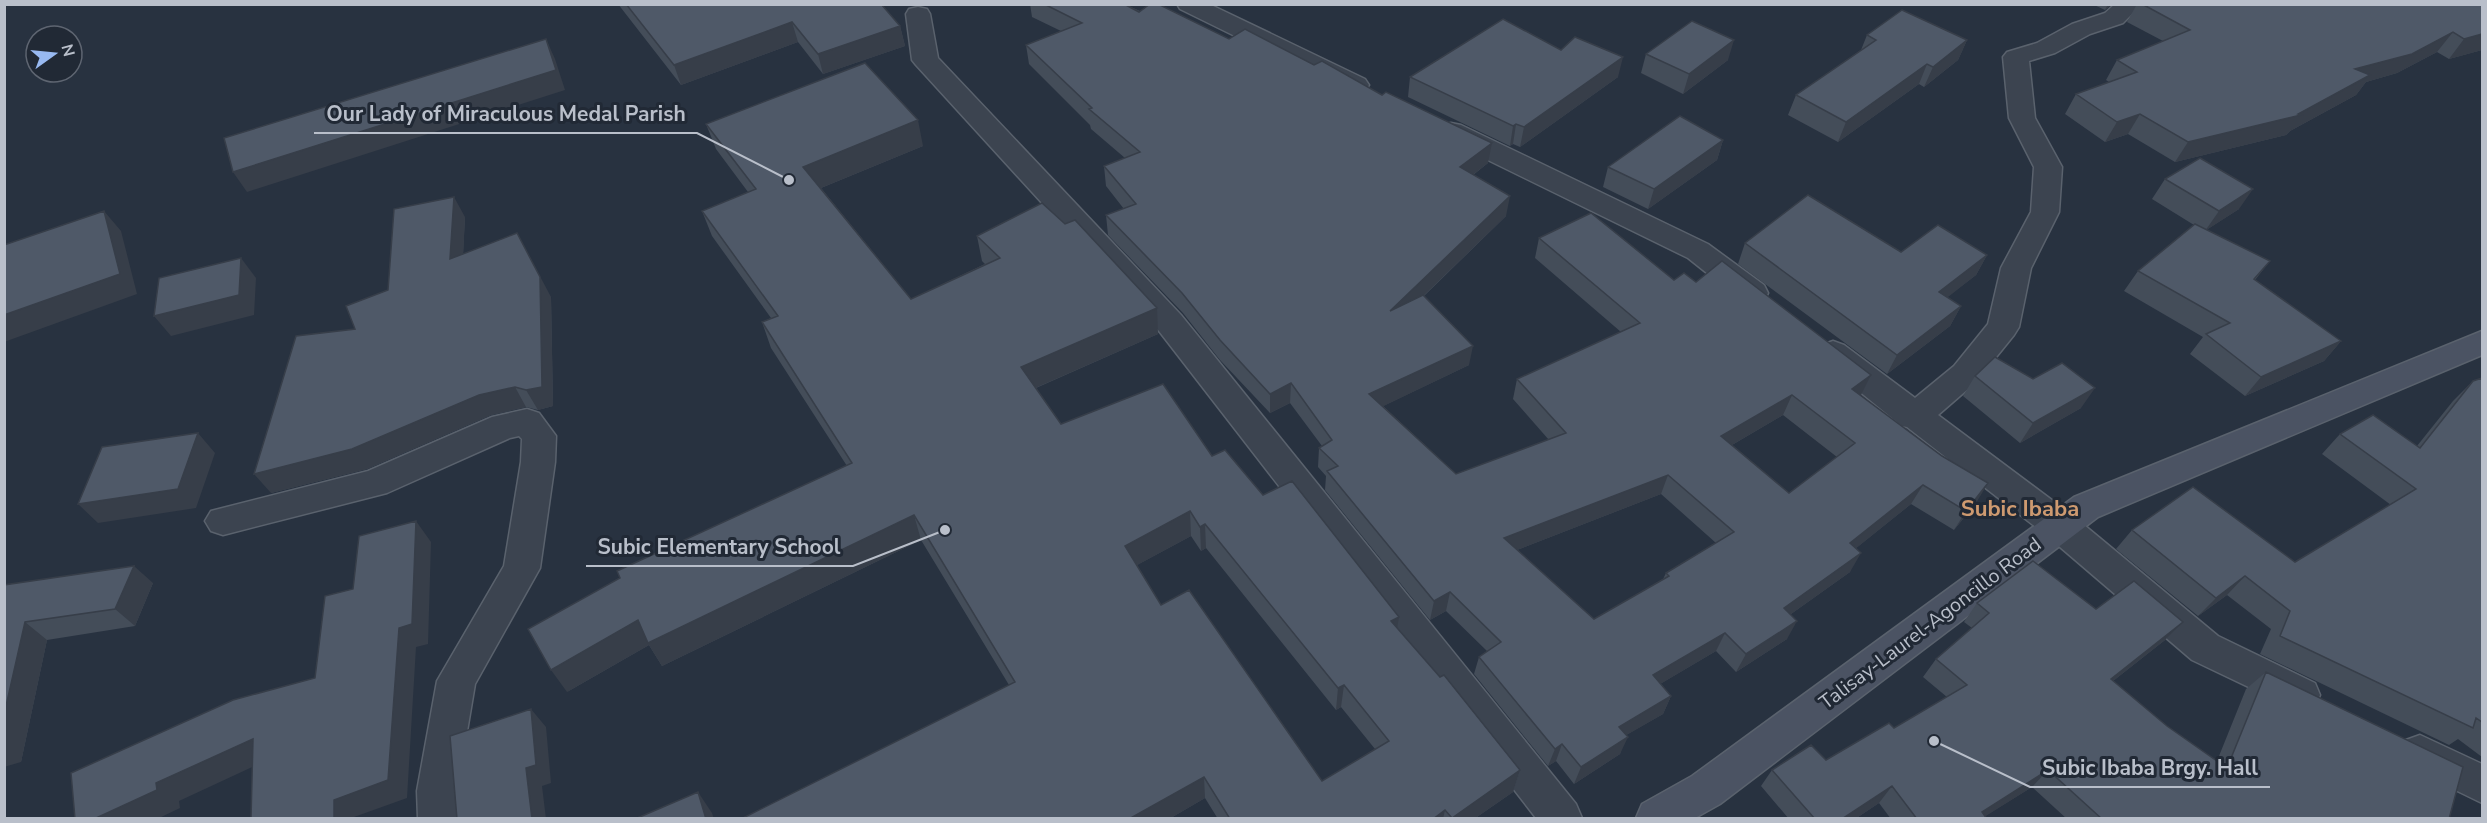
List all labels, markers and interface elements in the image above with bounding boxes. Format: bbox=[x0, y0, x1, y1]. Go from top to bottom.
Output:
north arrow bbox=[24, 24, 84, 84]
text: N bbox=[55, 42, 80, 59]
callout: Our Lady of Miraculous Medal Parish bbox=[314, 94, 697, 133]
text: Our Lady of Miraculous Medal Parish bbox=[326, 100, 686, 128]
district label: Subic Ibaba bbox=[1961, 494, 2079, 524]
callout: Subic Elementary School bbox=[586, 527, 853, 566]
street label: Talisay-Laurel-Agoncillo Road bbox=[1814, 531, 2047, 716]
text: Subic Elementary School bbox=[597, 533, 841, 561]
callout: Subic Ibaba Brgy. Hall bbox=[2030, 748, 2270, 787]
text: Subic Ibaba Brgy. Hall bbox=[2042, 754, 2258, 782]

